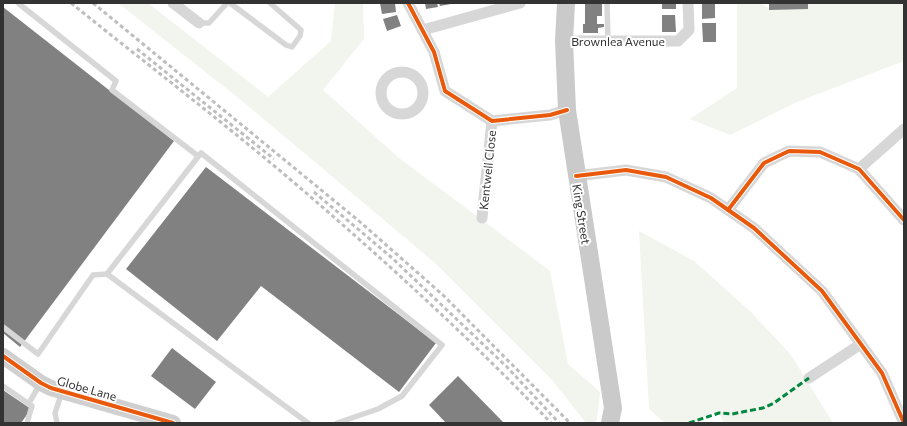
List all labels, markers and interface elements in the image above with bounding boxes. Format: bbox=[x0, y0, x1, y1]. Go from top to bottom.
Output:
street label: Brownlea Avenue bbox=[571, 34, 665, 48]
street label: Kentwell Close bbox=[476, 129, 498, 211]
street label: King Street bbox=[570, 183, 594, 245]
street label: Globe Lane bbox=[56, 373, 118, 403]

